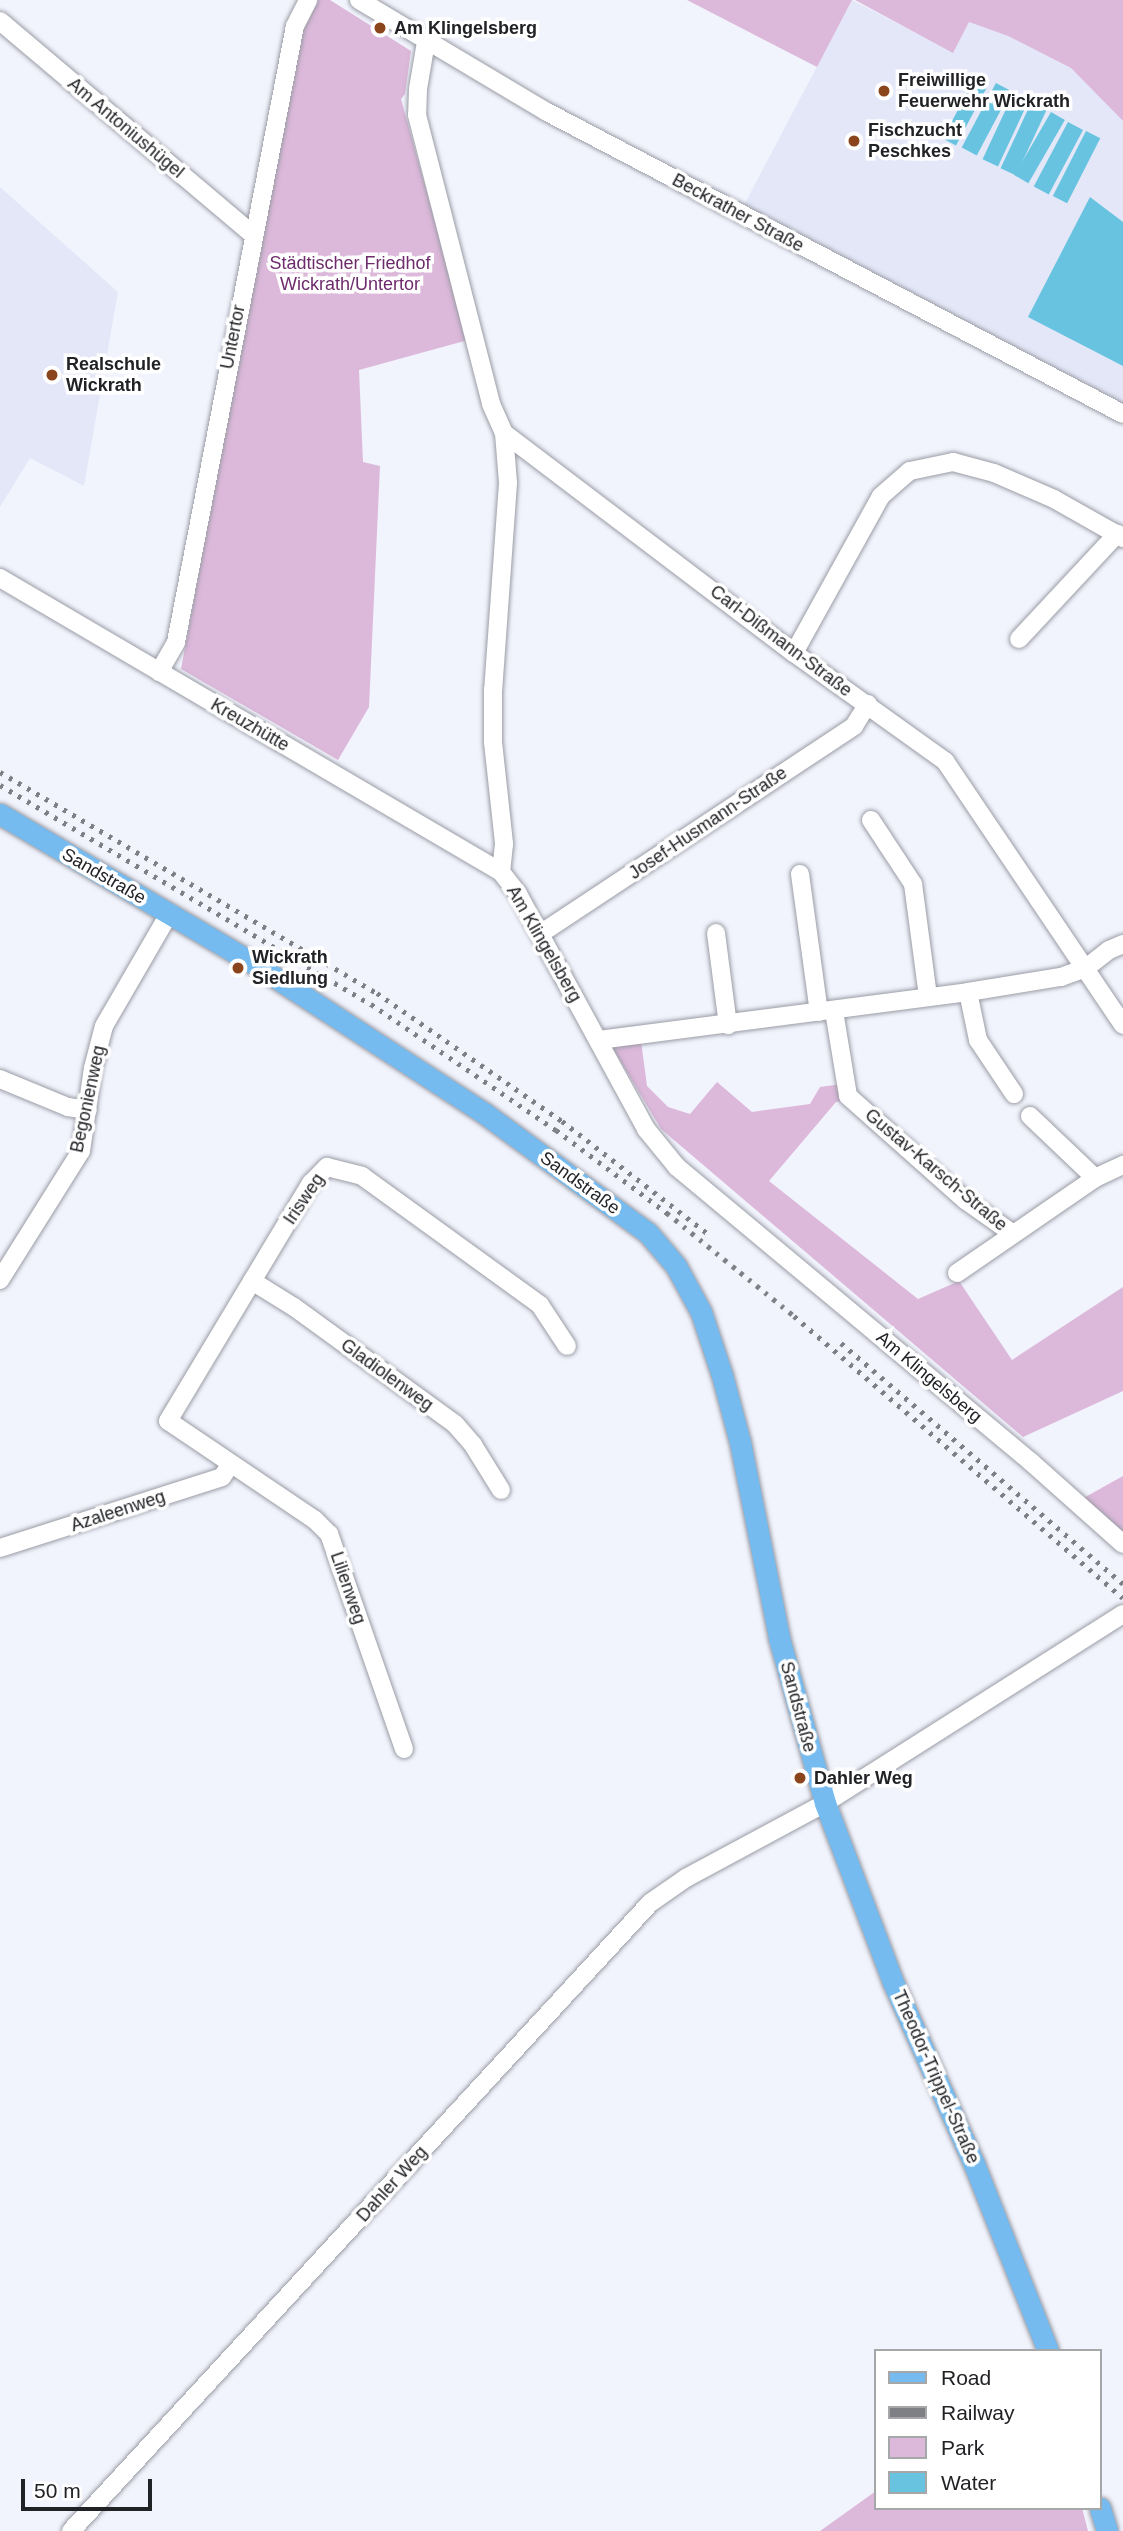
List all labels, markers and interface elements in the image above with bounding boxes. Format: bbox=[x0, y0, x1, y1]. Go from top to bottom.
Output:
place label: Am Klingelsberg bbox=[394, 17, 537, 39]
marker: Am Klingelsberg bbox=[372, 20, 388, 36]
place label: Freiwillige Feuerwehr Wickrath bbox=[898, 70, 1070, 112]
street label: Am Antoniushügel bbox=[63, 73, 189, 183]
marker: Freiwillige Feuerwehr Wickrath bbox=[876, 83, 892, 99]
place label: Fischzucht Peschkes bbox=[868, 120, 962, 162]
marker: Fischzucht Peschkes bbox=[846, 133, 862, 149]
street label: Beckrather Straße bbox=[668, 169, 808, 257]
park label: Städtischer Friedhof Wickrath/Untertor bbox=[269, 253, 431, 296]
street label: Untertor bbox=[216, 303, 250, 371]
place label: Realschule Wickrath bbox=[66, 354, 161, 396]
marker: Realschule Wickrath bbox=[44, 367, 60, 383]
street label: Carl-Dißmann-Straße bbox=[706, 581, 856, 701]
street label: Kreuzhütte bbox=[207, 694, 293, 756]
street label: Josef-Husmann-Straße bbox=[625, 762, 791, 884]
street label: Sandstraße bbox=[58, 843, 150, 909]
street label: Am Klingelsberg bbox=[502, 882, 586, 1006]
place label: Wickrath Siedlung bbox=[252, 947, 328, 990]
marker: Wickrath Siedlung bbox=[230, 960, 246, 976]
street label: Begonienweg bbox=[66, 1043, 110, 1155]
street label: Gustav-Karsch-Straße bbox=[860, 1104, 1012, 1236]
street label: Sandstraße bbox=[536, 1147, 624, 1219]
street label: Irisweg bbox=[279, 1169, 329, 1229]
street label: Am Klingelsberg bbox=[872, 1327, 986, 1427]
street label: Gladiolenweg bbox=[337, 1334, 437, 1416]
street label: Azaleenweg bbox=[68, 1486, 168, 1536]
street label: Lilienweg bbox=[326, 1549, 370, 1627]
street label: Sandstraße bbox=[776, 1659, 820, 1755]
place label: Dahler Weg bbox=[814, 1767, 913, 1789]
marker: Dahler Weg bbox=[792, 1770, 808, 1786]
street label: Theodor-Trippel-Straße bbox=[888, 1987, 984, 2167]
street label: Dahler Weg bbox=[352, 2142, 432, 2226]
legend bbox=[874, 2349, 1102, 2510]
text: Road bbox=[941, 2366, 991, 2389]
text: Railway bbox=[941, 2401, 1015, 2424]
text: Park bbox=[941, 2436, 984, 2459]
scale bar bbox=[24, 2464, 156, 2508]
text: Water bbox=[941, 2471, 996, 2494]
text: 50 m bbox=[34, 2479, 81, 2502]

